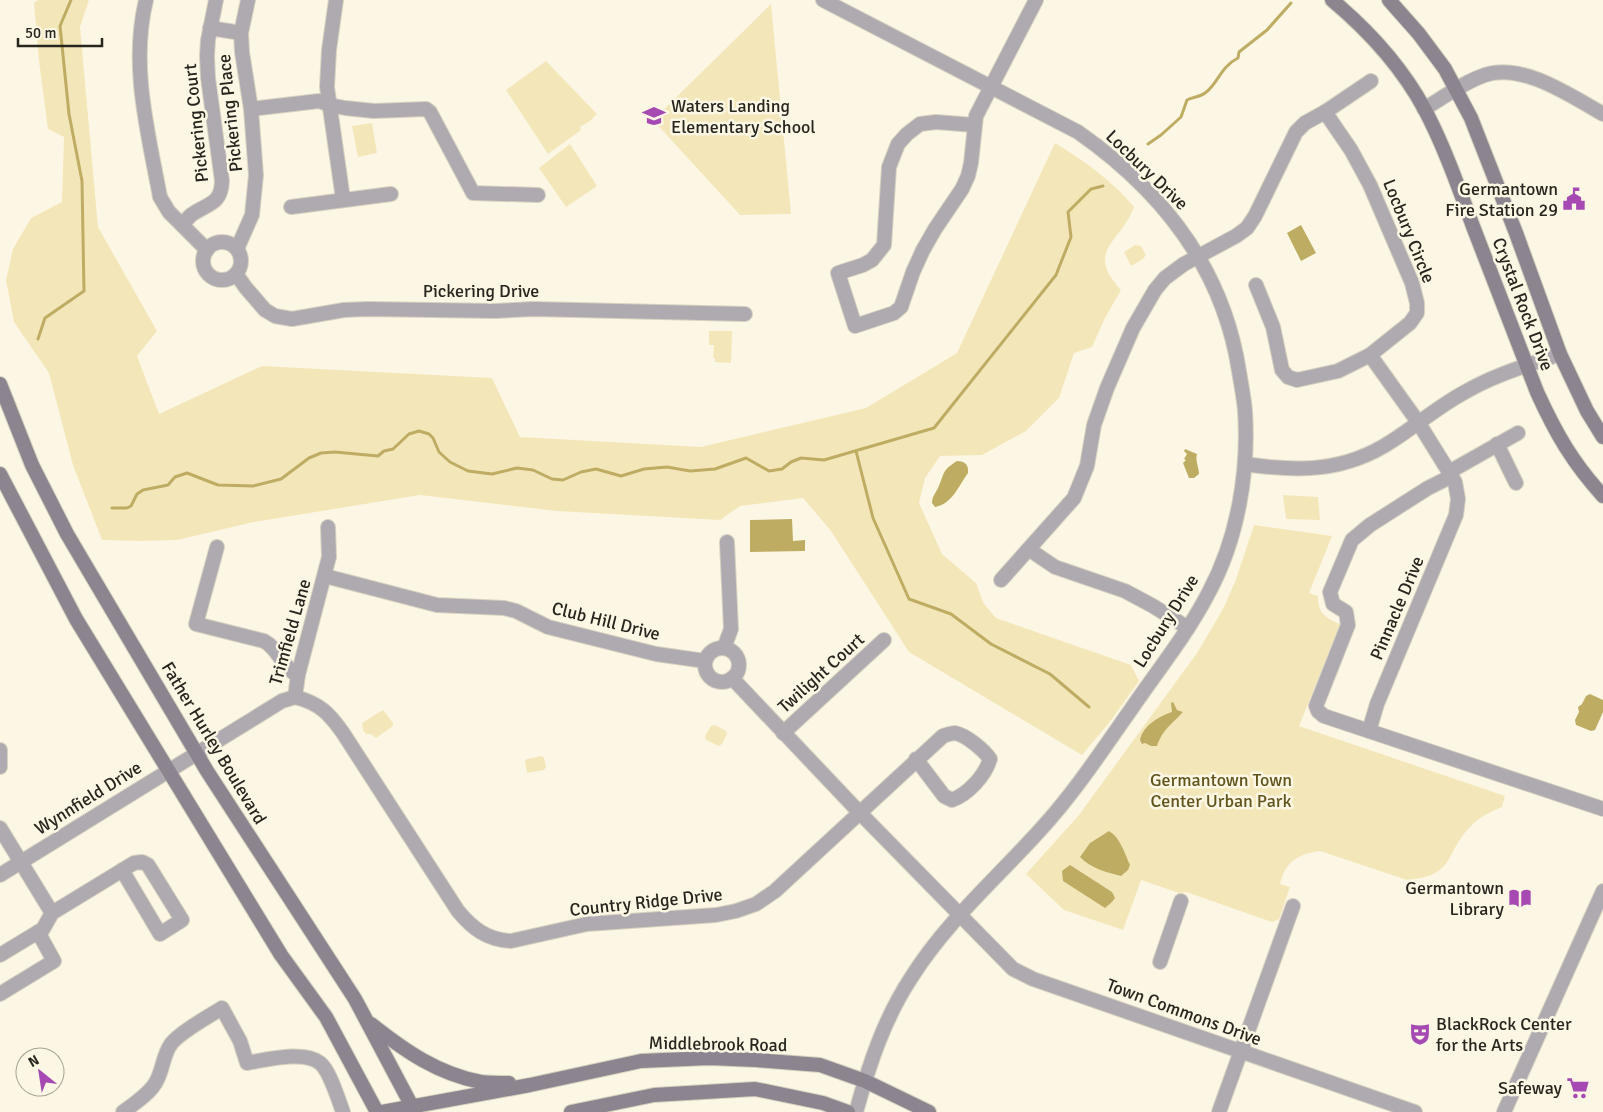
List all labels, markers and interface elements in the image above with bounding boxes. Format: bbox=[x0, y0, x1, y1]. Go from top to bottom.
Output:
scale bar bbox=[18, 15, 101, 47]
text: 50 m bbox=[25, 24, 56, 42]
street label: Pickering Place bbox=[213, 53, 247, 173]
street label: Pickering Court bbox=[179, 62, 213, 184]
place label: Waters Landing Elementary School bbox=[671, 95, 816, 138]
school or university icon: Waters Landing Elementary School bbox=[641, 103, 667, 129]
street label: Locbury Drive bbox=[1101, 125, 1193, 215]
street label: Locbury Circle bbox=[1378, 176, 1440, 286]
place label: Germantown Fire Station 29 bbox=[1445, 178, 1558, 221]
public building icon: Germantown Fire Station 29 bbox=[1561, 186, 1587, 212]
street label: Crystal Rock Drive bbox=[1488, 234, 1558, 374]
street label: Pickering Drive bbox=[423, 280, 539, 302]
street label: Pinnacle Drive bbox=[1365, 553, 1429, 663]
street label: Locbury Drive bbox=[1129, 570, 1203, 672]
street label: Trimfield Lane bbox=[264, 576, 316, 688]
street label: Club Hill Drive bbox=[550, 597, 662, 645]
street label: Twilight Court bbox=[773, 628, 869, 718]
street label: Father Hurley Boulevard bbox=[157, 658, 271, 828]
street label: Wynnfield Drive bbox=[31, 756, 145, 840]
park label: Germantown Town Center Urban Park bbox=[1150, 769, 1292, 812]
place label: Germantown Library bbox=[1405, 877, 1505, 920]
street label: Country Ridge Drive bbox=[569, 883, 723, 921]
library icon: Germantown Library bbox=[1507, 885, 1533, 911]
street label: Town Commons Drive bbox=[1103, 974, 1265, 1050]
place label: BlackRock Center for the Arts bbox=[1436, 1013, 1572, 1056]
theatre icon: BlackRock Center for the Arts bbox=[1407, 1021, 1433, 1047]
street label: Middlebrook Road bbox=[649, 1032, 787, 1056]
north arrow bbox=[15, 1047, 65, 1097]
text: N bbox=[25, 1051, 42, 1071]
supermarket icon: Safeway bbox=[1565, 1075, 1591, 1101]
place label: Safeway bbox=[1498, 1077, 1563, 1099]

